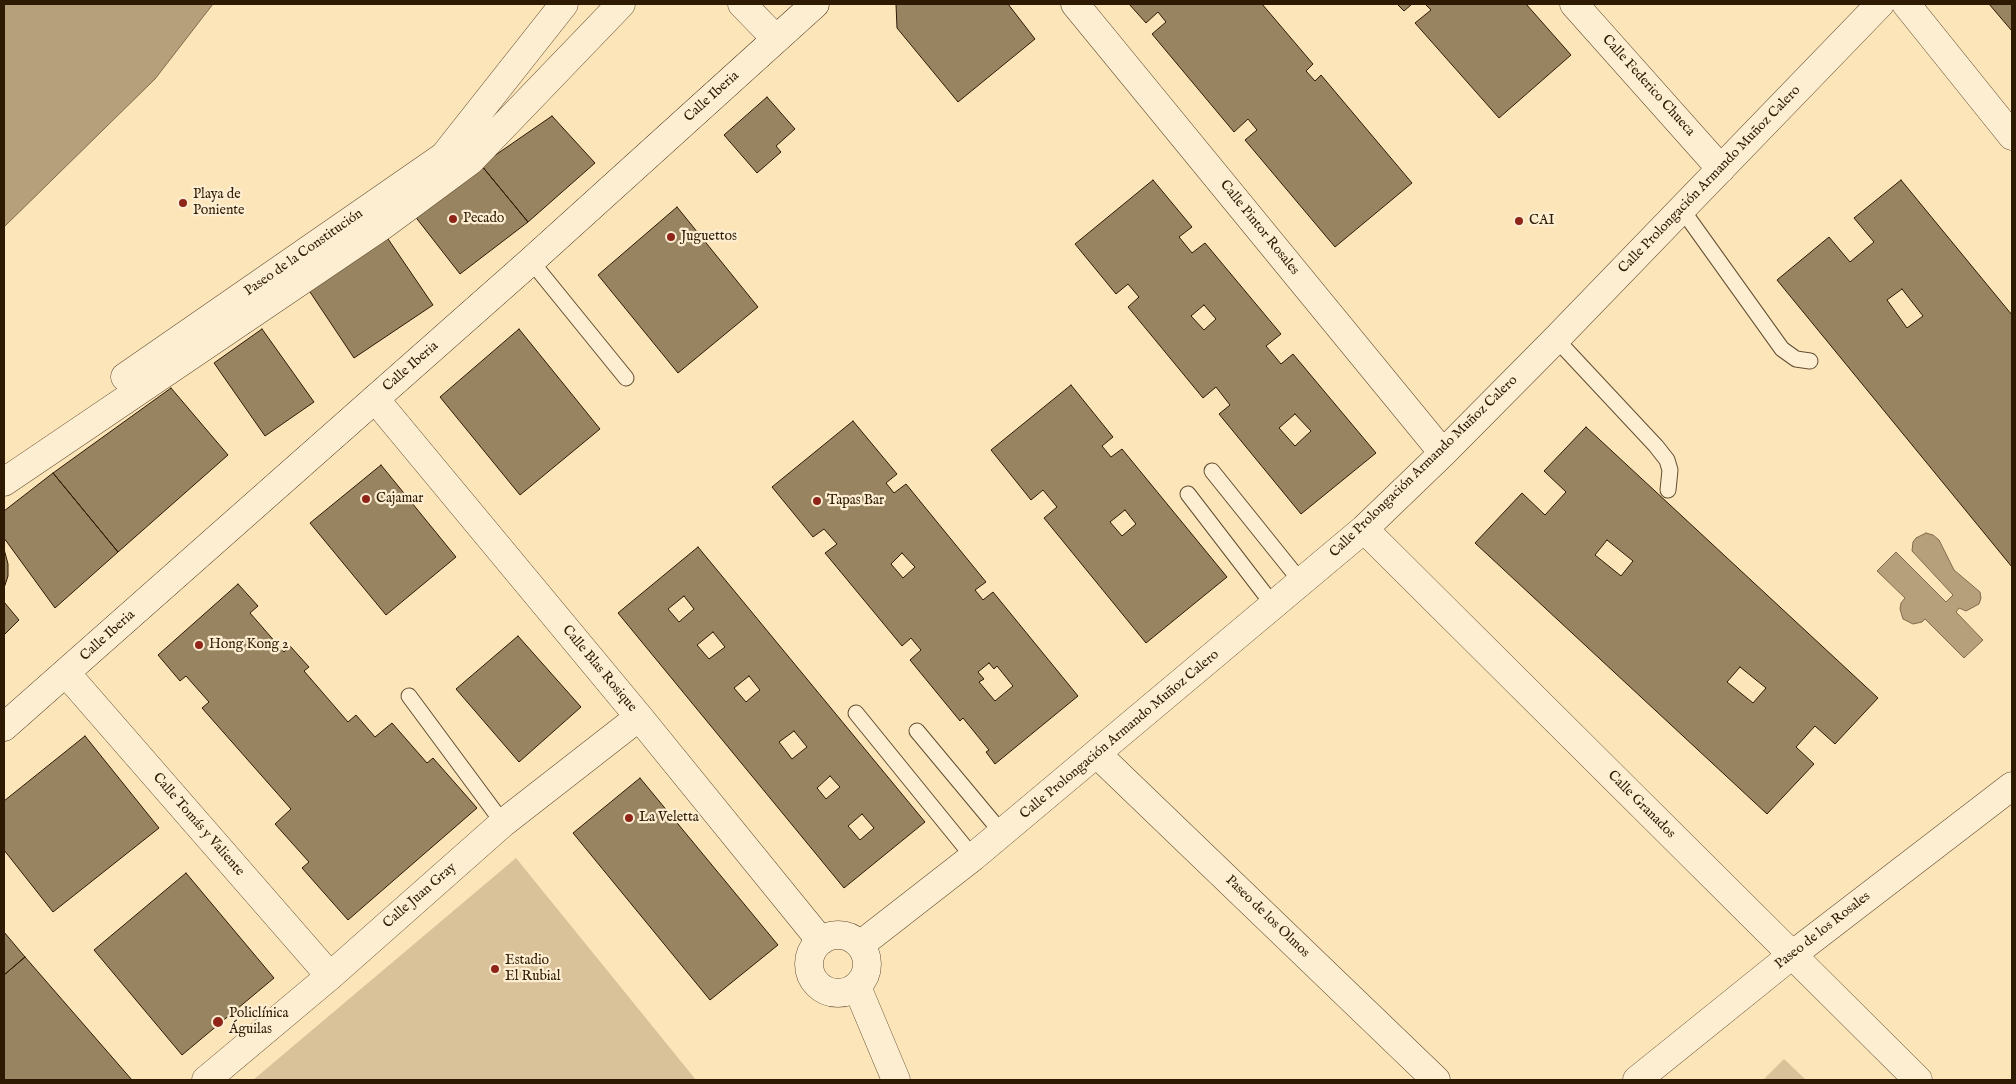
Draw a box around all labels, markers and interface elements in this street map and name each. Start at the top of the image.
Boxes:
street label: Calle Federico Chueca [1598,32,1698,140]
street label: Calle Iberia [681,68,743,126]
street label: Calle Prolongación Armando Muñoz Calero [1616,83,1804,277]
street label: Calle Pintor Rosales [1216,177,1302,279]
place label: Playa de Poniente [193,187,245,220]
marker: Playa de Poniente [177,197,189,209]
street label: Paseo de la Constitución [241,206,367,300]
place label: Pecado [463,211,504,227]
marker: Pecado [447,213,459,225]
place label: CAI [1529,213,1554,229]
marker: CAI [1513,215,1525,227]
place label: Juguettos [681,229,737,245]
marker: Juguettos [665,231,677,243]
street label: Calle Iberia [380,338,442,396]
street label: Calle Prolongación Armando Muñoz Calero [1327,373,1521,561]
place label: Cajamar [376,491,423,507]
marker: Cajamar [360,493,372,505]
place label: Tapas Bar [827,493,884,509]
marker: Tapas Bar [811,495,823,507]
street label: Calle Iberia [77,607,139,665]
street label: Calle Blas Rosique [558,622,640,716]
place label: Hong Kong 2 [209,637,289,653]
marker: Hong Kong 2 [193,639,205,651]
street label: Calle Prolongación Armando Muñoz Calero [1017,647,1223,823]
street label: Calle Granados [1604,768,1678,842]
street label: Calle Tomás y Valiente [149,770,247,880]
place label: La Veletta [639,810,699,826]
marker: La Veletta [623,812,635,824]
street label: Calle Juan Gray [380,860,460,932]
street label: Paseo de los Olmos [1221,872,1313,962]
street label: Paseo de los Rosales [1772,889,1874,973]
place label: Estadio El Rubial [505,953,560,986]
marker: Estadio El Rubial [489,963,501,975]
place label: Policlínica Águilas [229,1006,289,1038]
marker: Policlínica Águilas [211,1015,225,1029]

